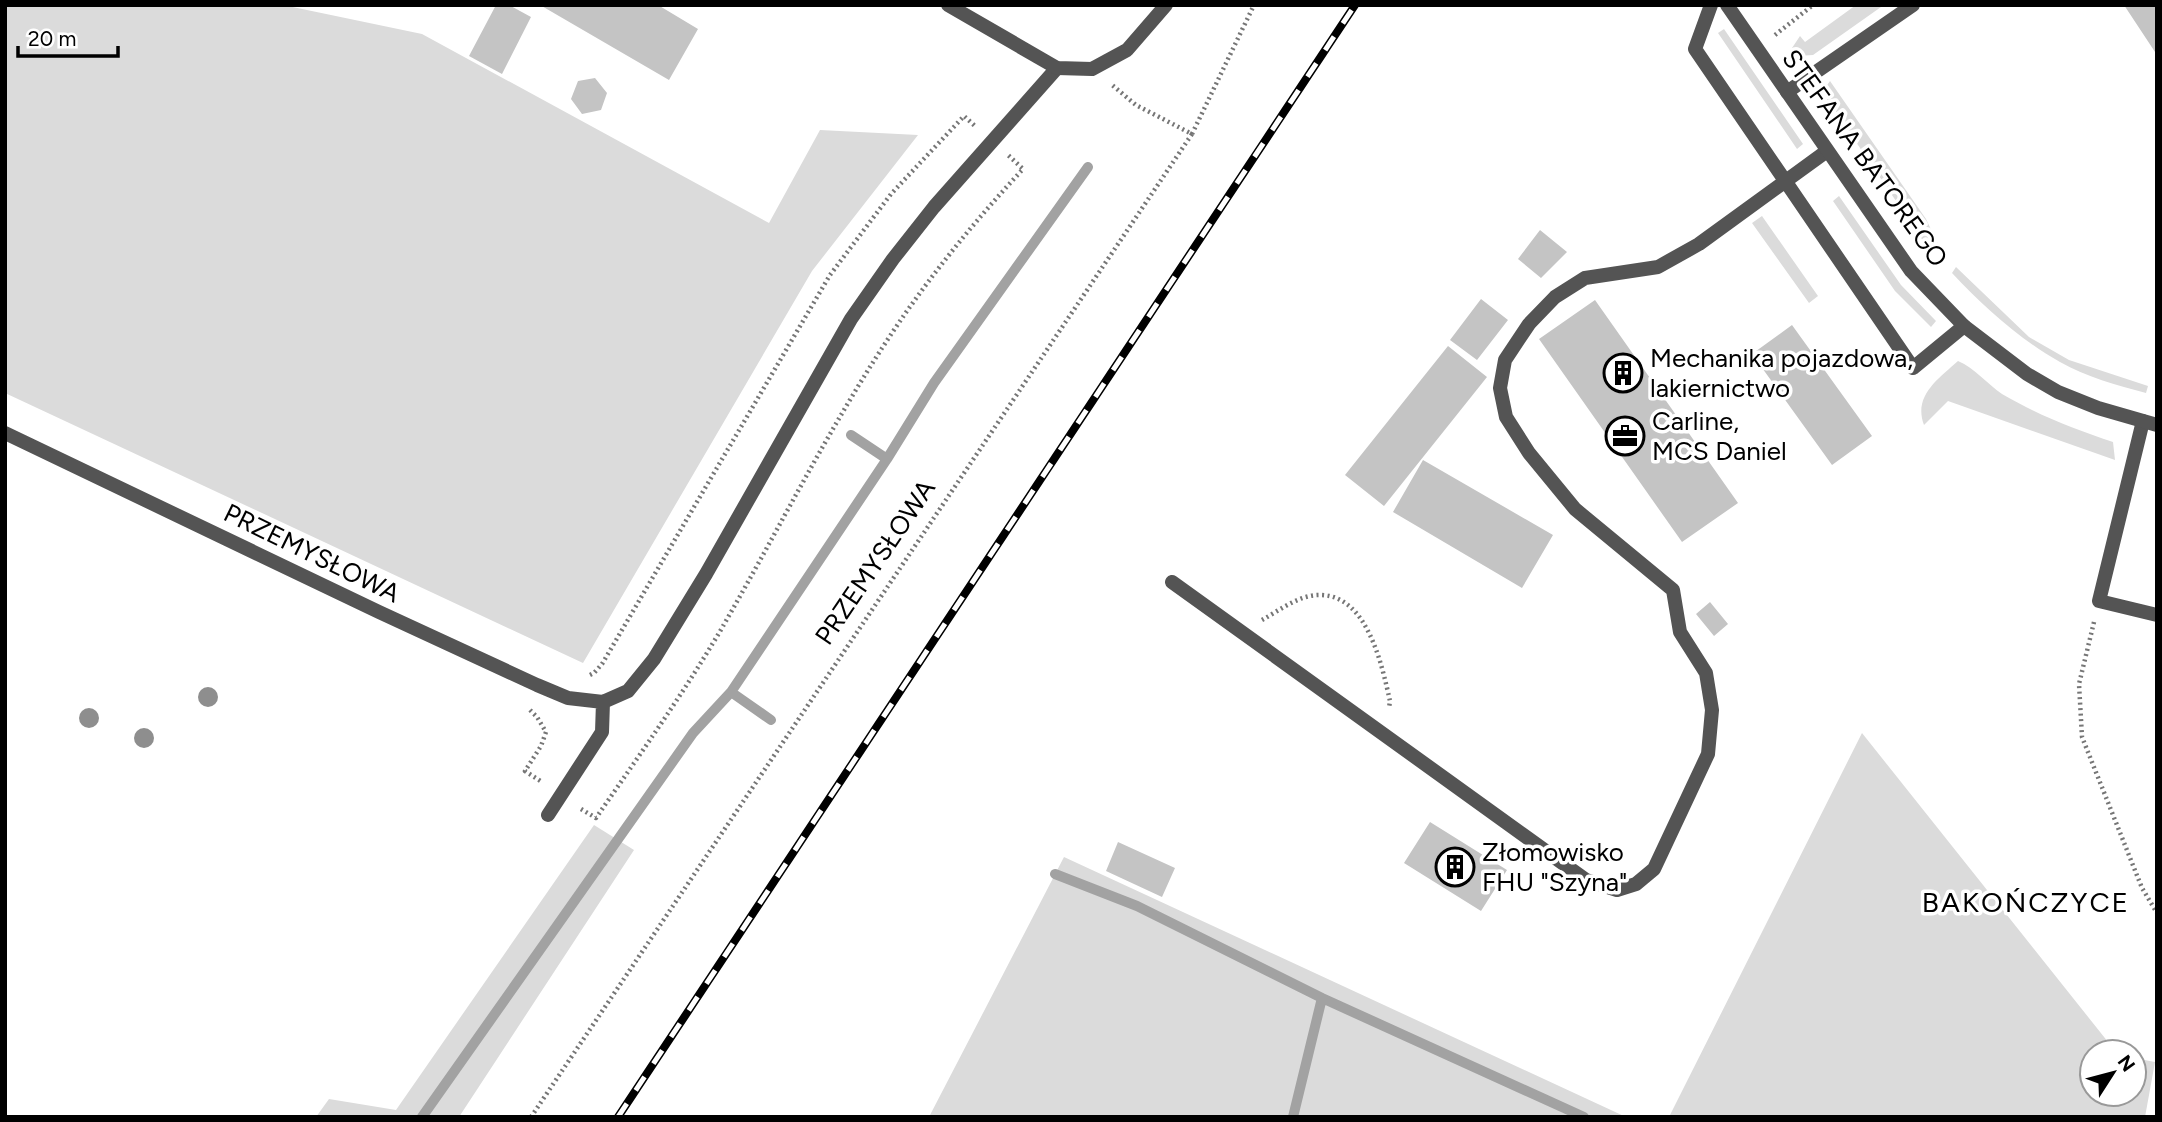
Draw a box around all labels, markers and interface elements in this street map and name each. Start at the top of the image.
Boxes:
scale bar [18,14,117,58]
text: 20 m [28,26,76,51]
street label: STEFANA BATOREGO [1775,43,1955,273]
place label: Mechanika pojazdowa, lakiernictwo [1650,342,1913,404]
building icon: Mechanika pojazdowa, lakiernictwo [1602,352,1644,394]
place label: Carline, MCS Daniel [1652,405,1787,467]
office icon: Carline, MCS Daniel [1604,415,1646,457]
street label: PRZEMYSŁOWA [808,473,942,651]
street label: PRZEMYSŁOWA [219,496,406,610]
place label: Złomowisko FHU "Szyna" [1482,836,1627,898]
building icon: Złomowisko FHU "Szyna" [1434,846,1476,888]
district label: BAKOŃCZYCE [1922,885,2130,919]
north arrow [2078,1038,2148,1108]
text: N [2113,1051,2140,1076]

